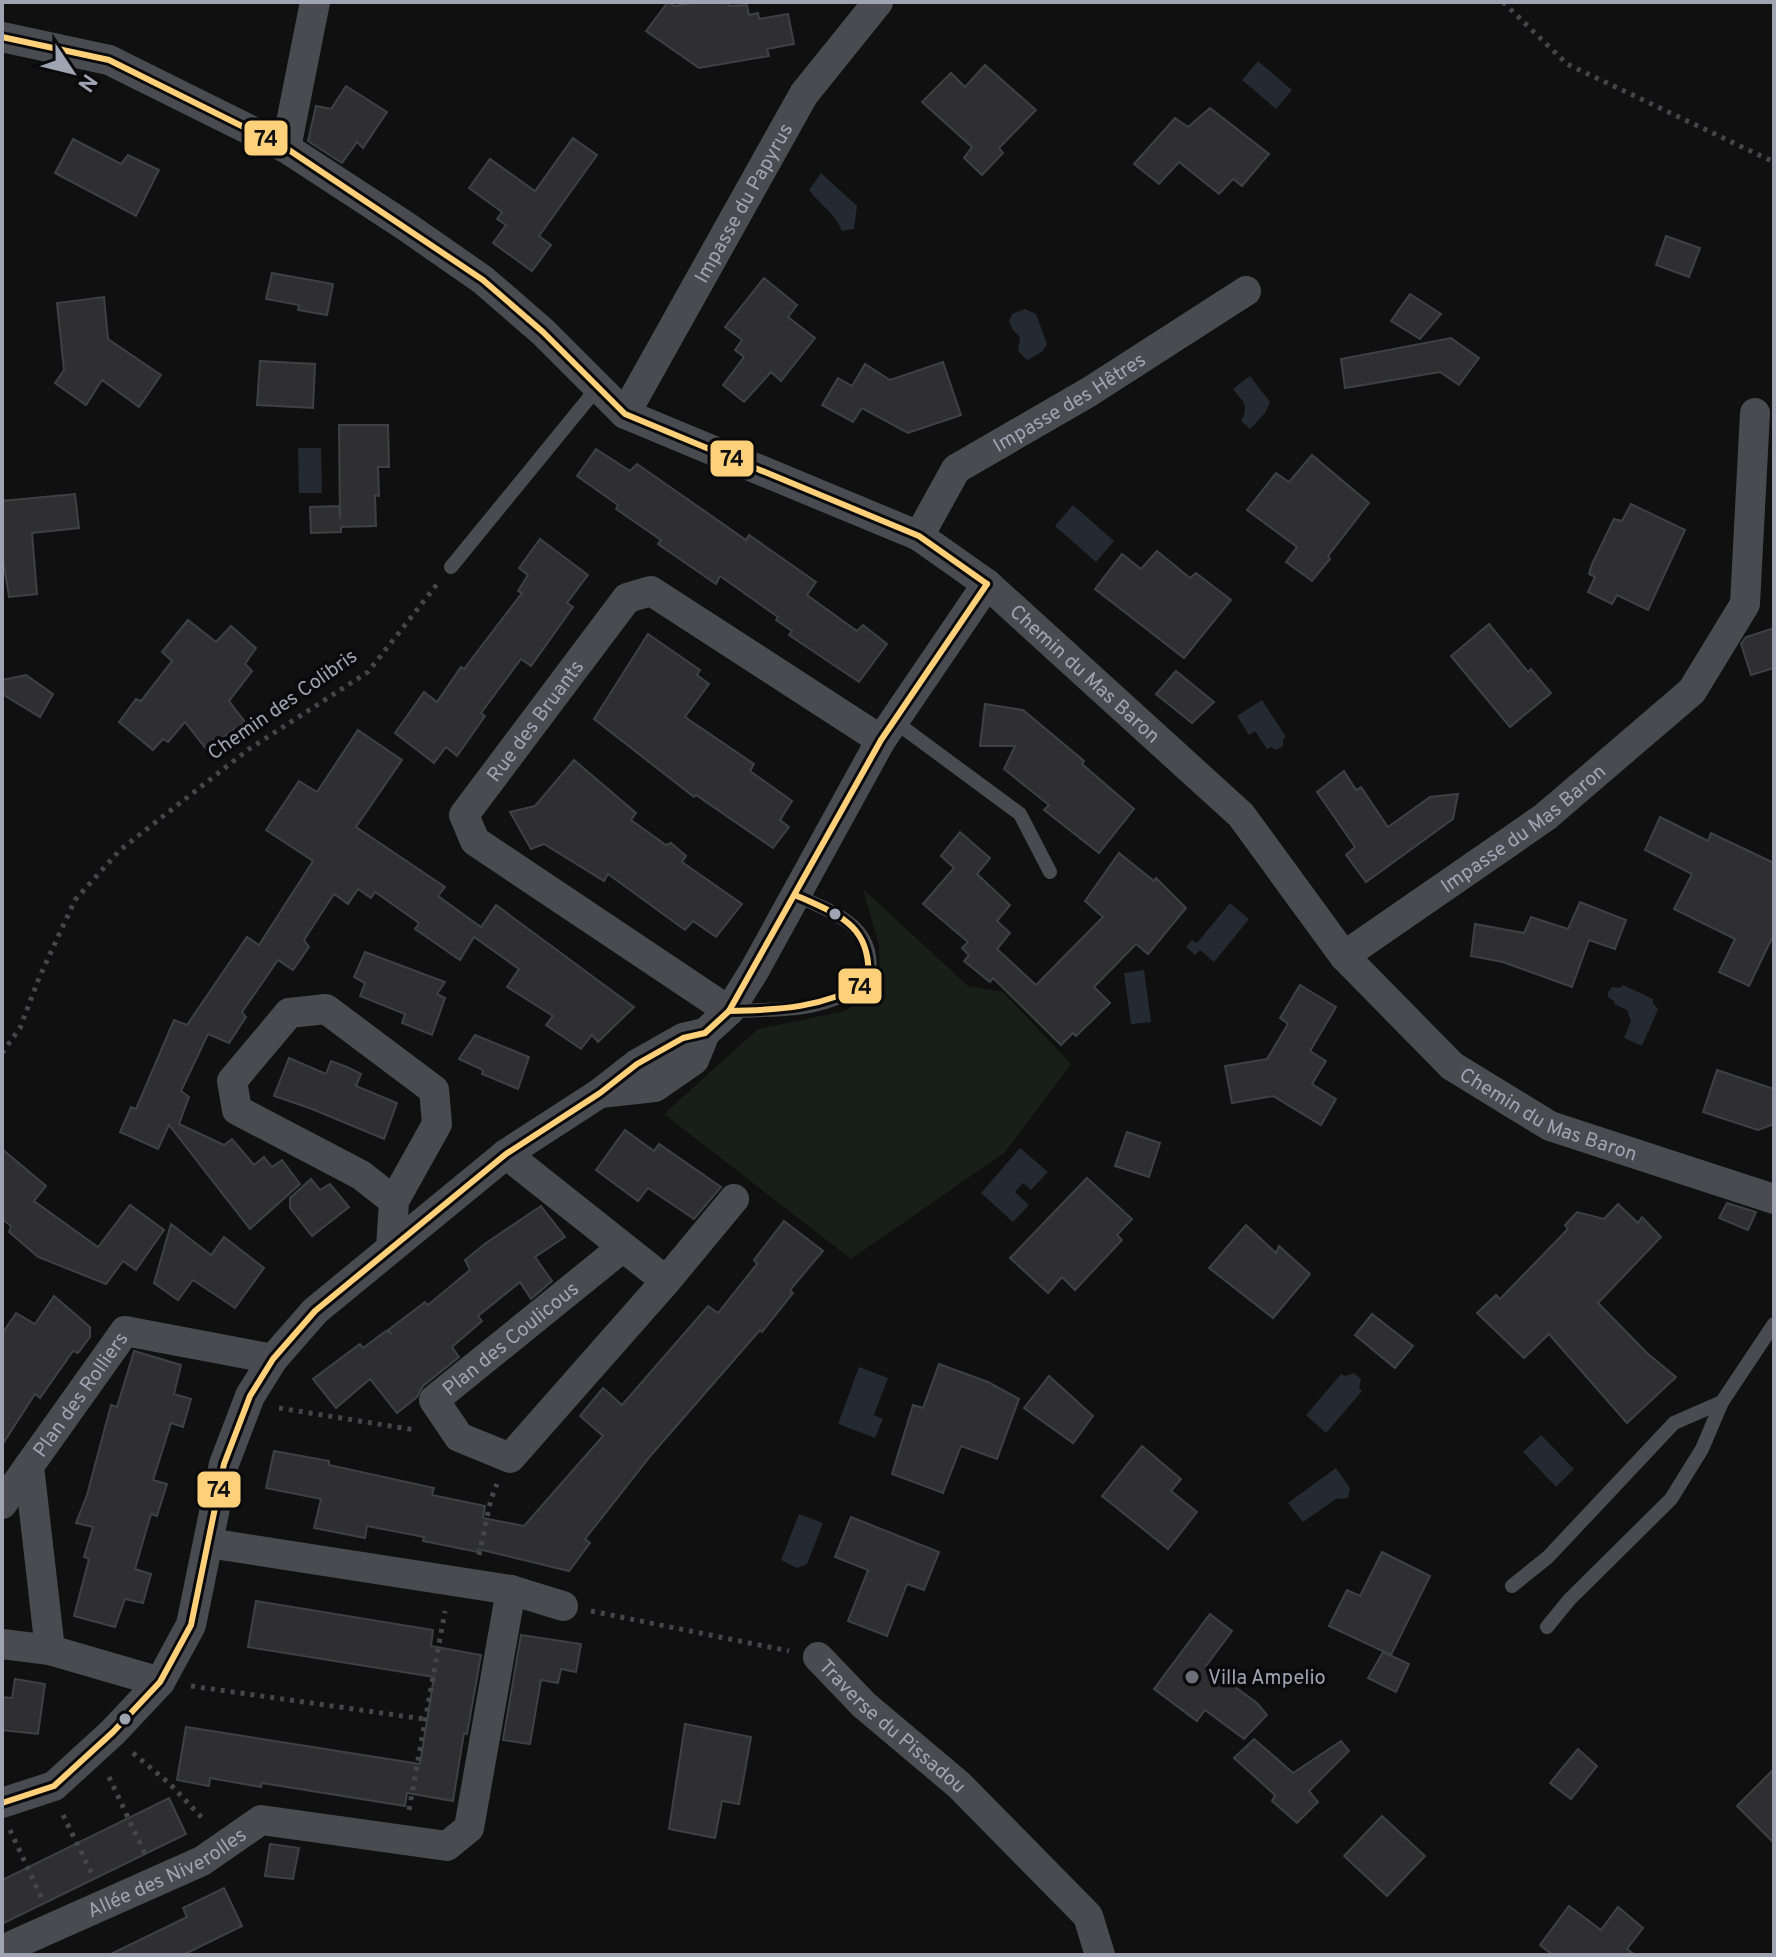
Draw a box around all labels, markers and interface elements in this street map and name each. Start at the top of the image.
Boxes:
north arrow [32,32,112,112]
text: N [71,68,102,96]
line badge: 74 [243,119,289,157]
street label: Impasse du Papyrus [690,119,800,288]
text: 74 [254,127,278,154]
street label: Impasse des Hêtres [989,348,1151,460]
line badge: 74 [709,439,755,478]
text: 74 [720,447,744,474]
street label: Chemin du Mas Baron [1003,600,1165,750]
street label: Chemin des Colibris [203,644,363,767]
street label: Rue des Bruants [482,655,591,788]
street label: Impasse du Mas Baron [1436,759,1612,900]
unlabelled marker [827,906,843,922]
line badge: 74 [837,967,883,1005]
text: 74 [848,975,872,1002]
street label: Chemin du Mas Baron [1454,1063,1640,1168]
street label: Plan des Coulicous [438,1277,585,1403]
street label: Plan des Rolliers [28,1327,135,1463]
line badge: 74 [196,1470,242,1509]
text: 74 [207,1478,231,1505]
street label: Traverse du Pissadou [812,1655,971,1800]
place label: Villa Ampelio [1208,1666,1326,1692]
marker: Villa Ampelio [1183,1668,1201,1686]
unlabelled marker [117,1711,133,1727]
street label: Allée des Niverolles [84,1823,252,1925]

